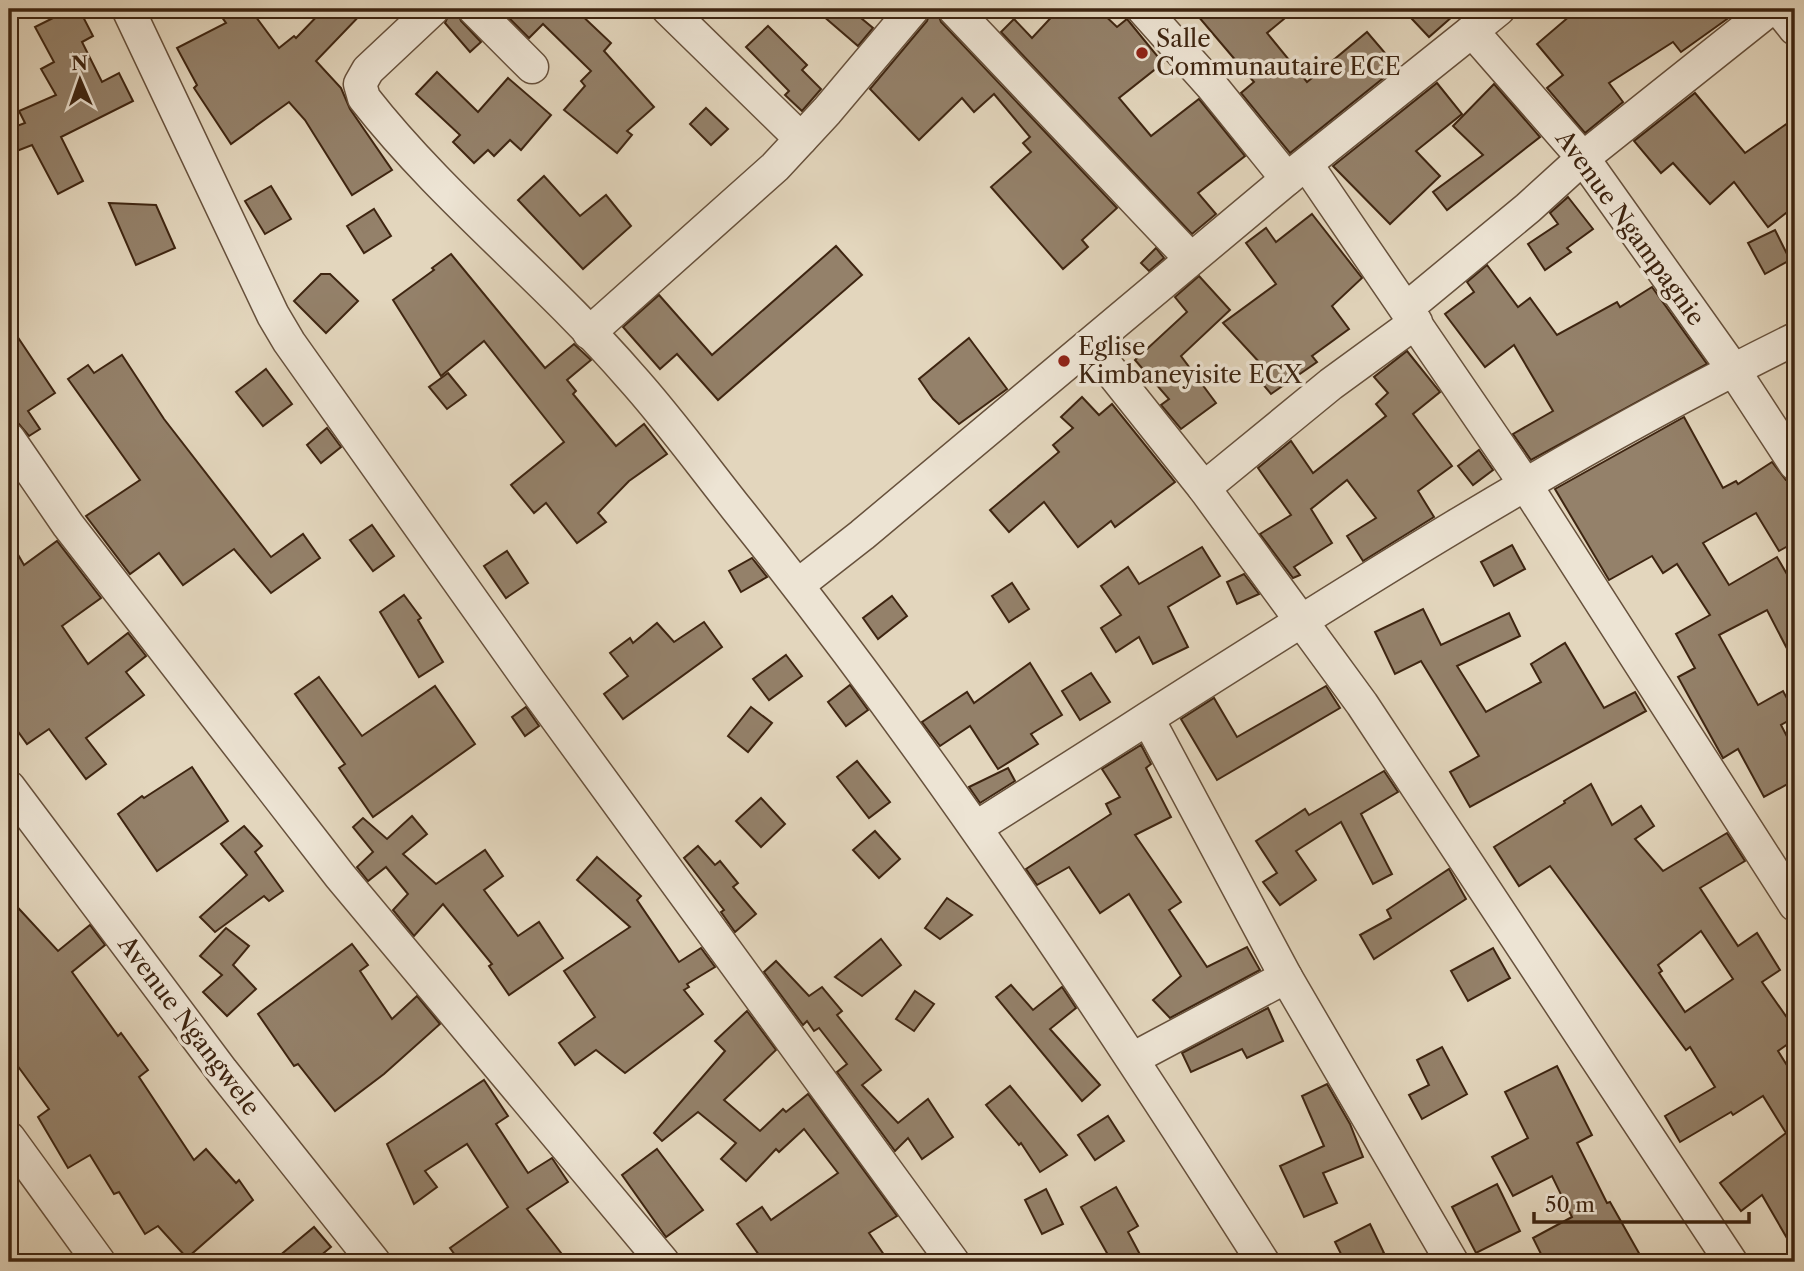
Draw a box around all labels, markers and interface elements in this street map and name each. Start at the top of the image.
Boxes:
place label: Salle Communautaire ECE [1156,24,1401,81]
marker: Salle Communautaire ECE [1134,45,1150,61]
north arrow [46,46,116,116]
text: N [71,52,88,75]
street label: Avenue Ngampagnie [1549,124,1711,331]
place label: Eglise Kimbaneyisite ECX [1078,332,1302,389]
marker: Eglise Kimbaneyisite ECX [1056,353,1072,369]
street label: Avenue Ngangwele [112,929,266,1121]
scale bar [1534,1180,1750,1224]
text: 50 m [1545,1192,1595,1217]

